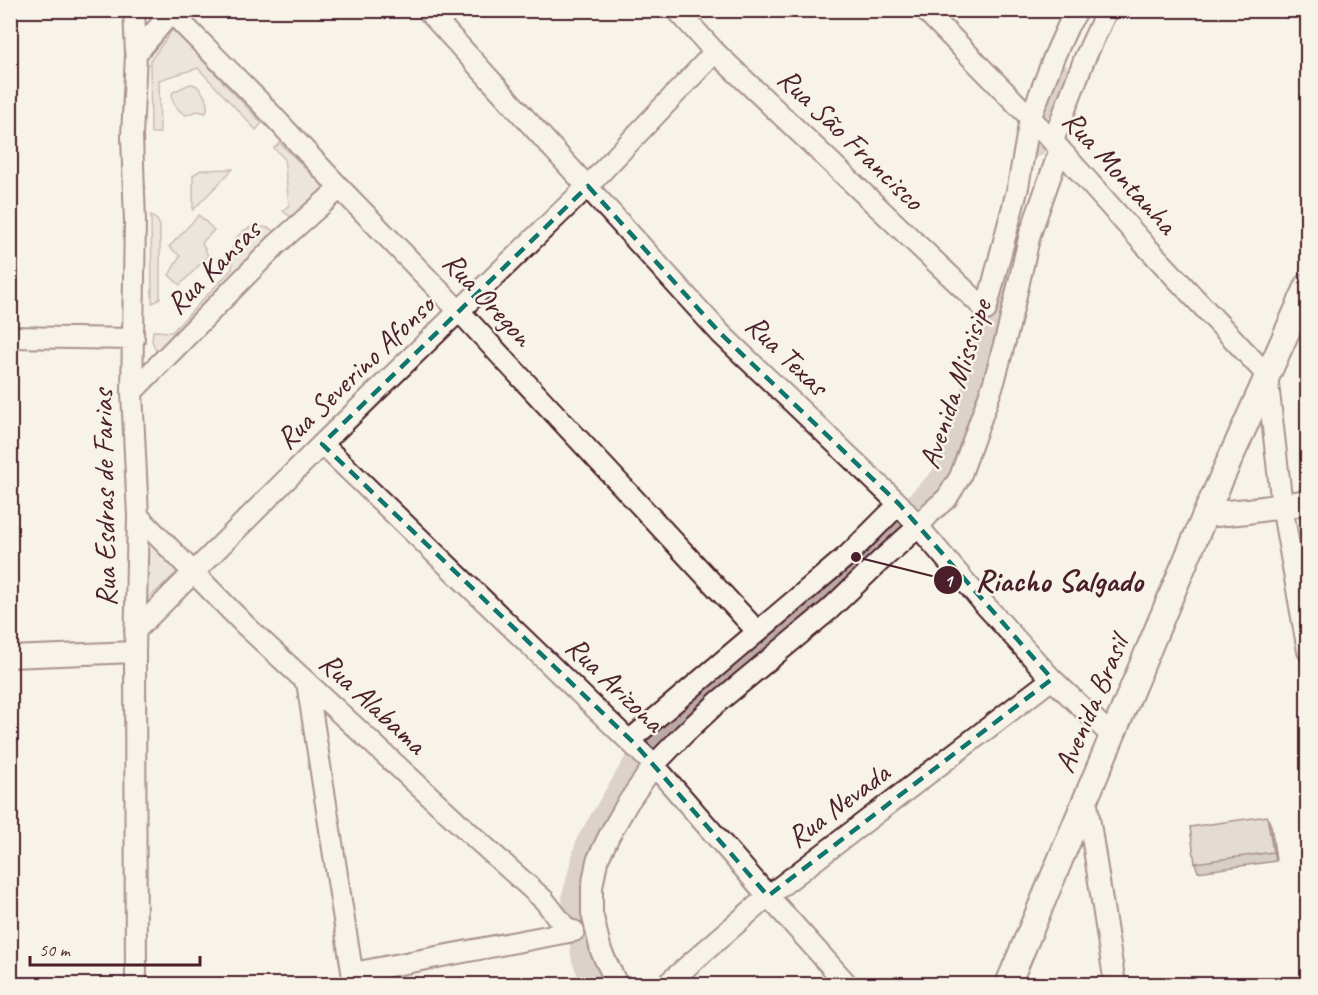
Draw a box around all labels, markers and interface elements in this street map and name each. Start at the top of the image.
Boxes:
street label: Rua São Francisco [770,60,933,219]
street label: Rua Montanha [1054,102,1187,243]
street label: Rua Kansas [158,210,270,322]
street label: Rua Oregon [435,244,542,355]
street label: Rua Severino Afonso [268,284,445,457]
street label: Avenida Missisipe [910,293,1001,473]
street label: Rua Texas [737,306,839,406]
street label: Rua Esdras de Farias [83,386,125,607]
callout: Riacho Salgado [933,555,1154,605]
text: Riacho Salgado [975,560,1145,601]
text: 1 [944,570,954,592]
street label: Avenida Brasil [1045,625,1139,778]
street label: Rua Arizona [558,628,674,742]
street label: Rua Alabama [311,644,436,764]
street label: Rua Nevada [779,753,898,856]
scale bar [30,929,200,967]
text: 50 m [39,939,72,961]

